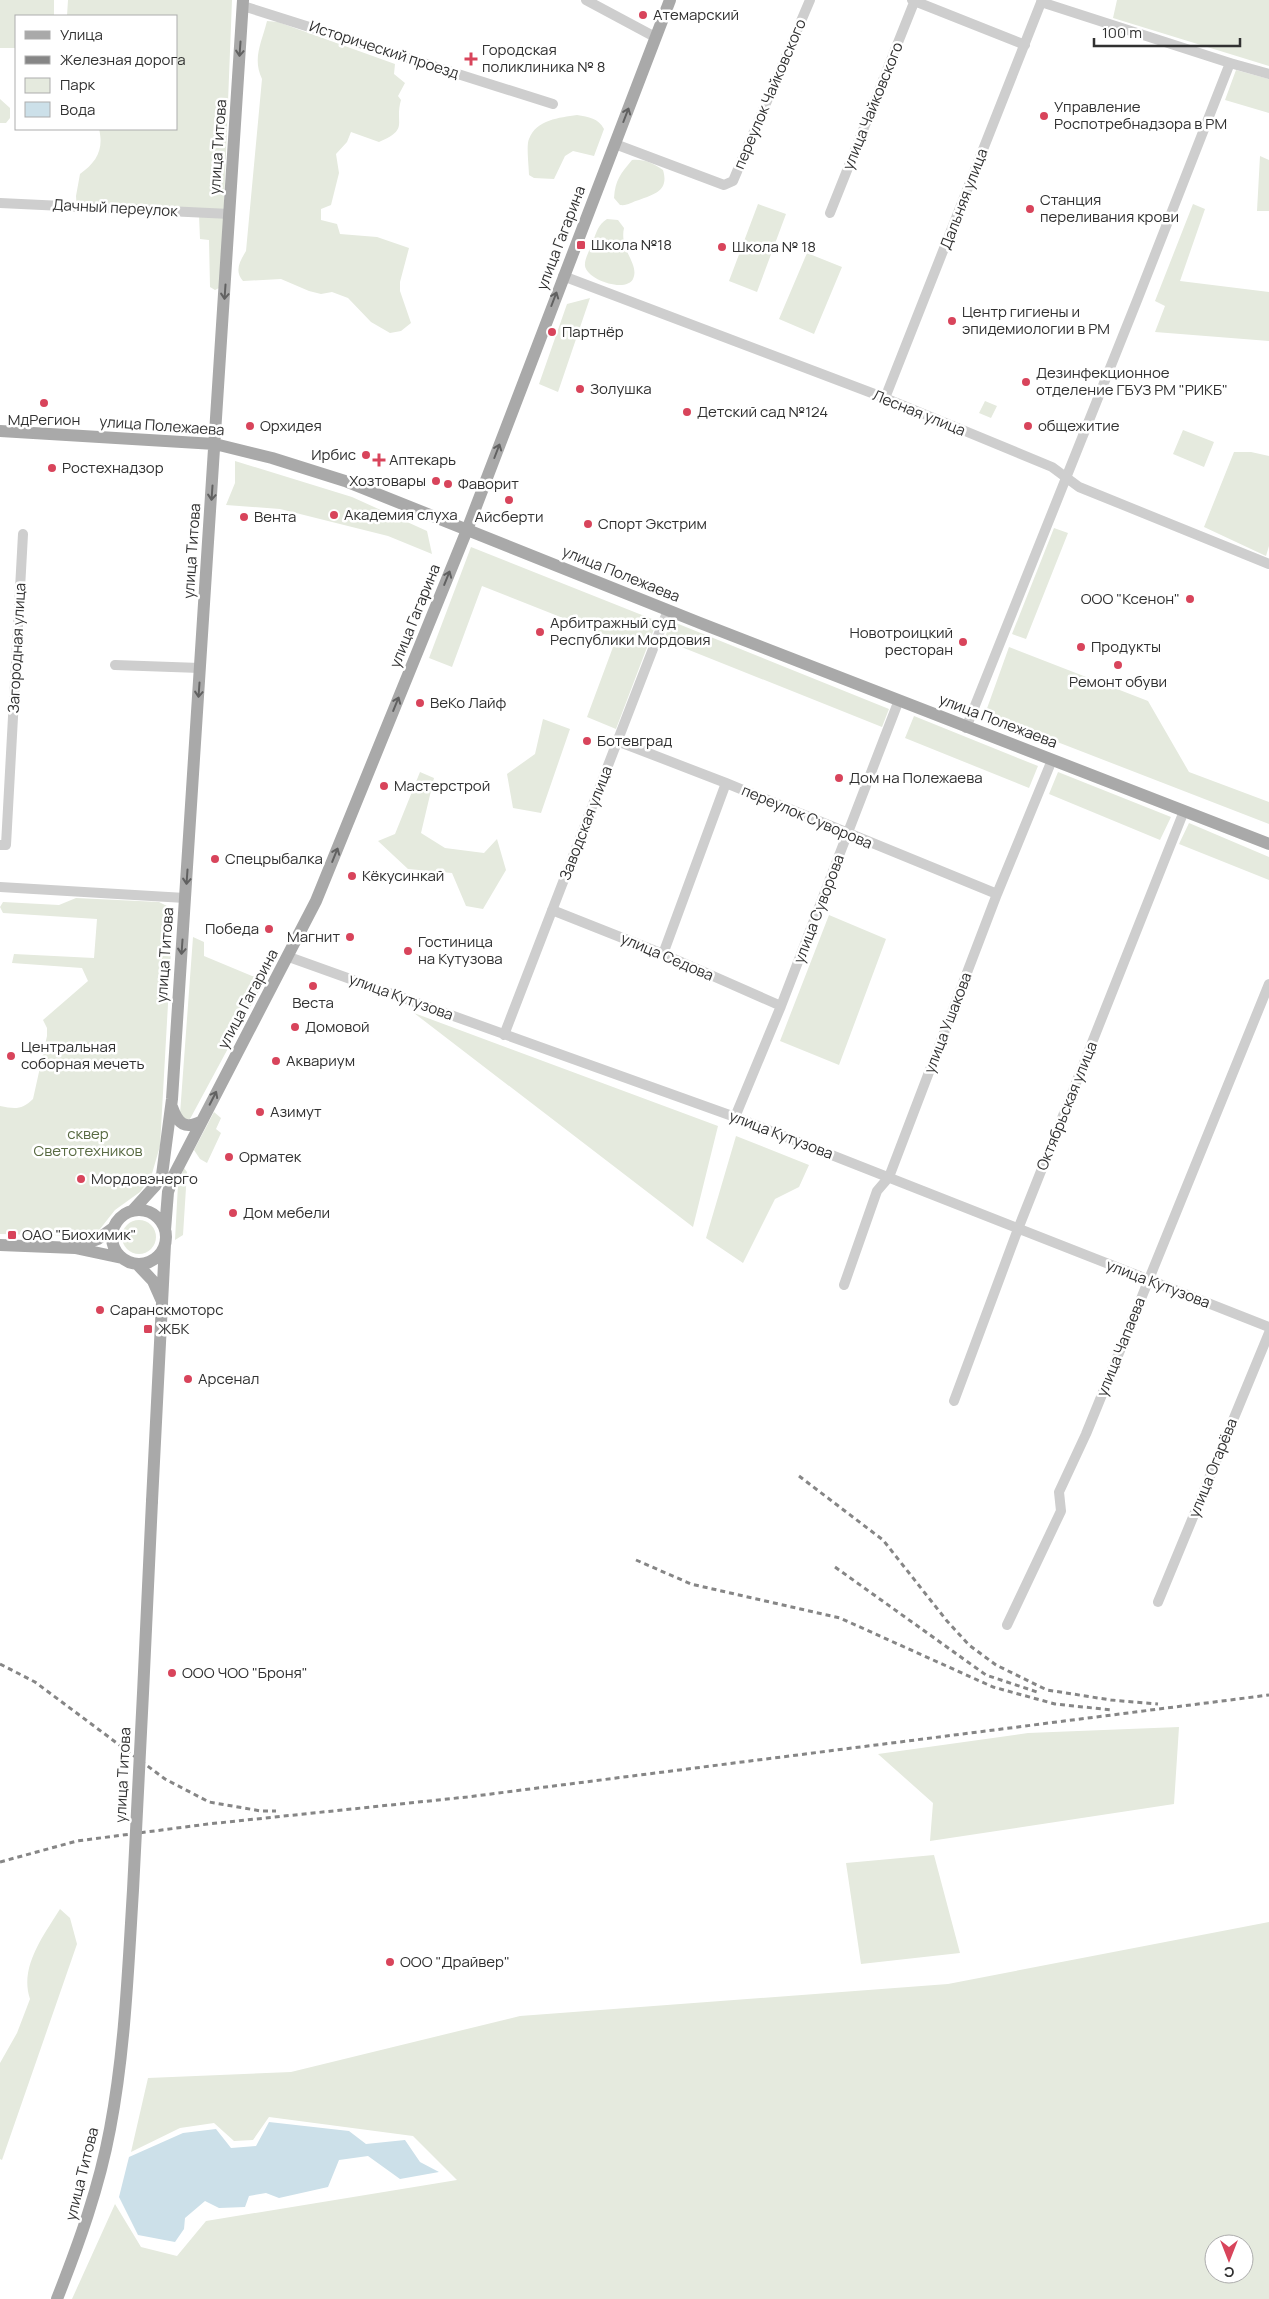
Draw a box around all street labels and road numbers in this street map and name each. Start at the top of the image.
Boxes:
street label: Исторический проезд [307,15,462,84]
street label: переулок Чайковского [728,15,811,172]
street label: улица Чайковского [837,39,908,173]
street label: улица Титова [204,99,231,195]
street label: Дальняя улица [935,145,992,252]
street label: улица Гагарина [531,183,590,293]
street label: Дачный переулок [52,194,179,221]
street label: Лесная улица [870,384,969,441]
street label: улица Полежаева [99,411,225,440]
street label: улица Титова [178,503,205,599]
street label: улица Полежаева [559,540,683,607]
street label: улица Гагарина [384,561,445,671]
street label: Загородная улица [3,582,30,714]
street label: улица Полежаева [936,688,1060,753]
street label: Заводская улица [554,763,617,883]
street label: переулок Суворова [739,780,876,854]
street label: улица Суворова [788,851,849,966]
street label: улица Титова [151,907,178,1003]
street label: улица Седова [617,928,717,986]
street label: улица Гагарина [212,945,283,1052]
street label: улица Кутузова [346,968,456,1025]
street label: улица Ушакова [919,969,976,1076]
street label: Октябрьская улица [1031,1038,1102,1173]
street label: улица Кутузова [726,1105,836,1164]
street label: улица Кутузова [1103,1254,1213,1313]
street label: улица Чапаева [1091,1294,1150,1400]
street label: улица Огарёва [1183,1415,1242,1521]
street label: улица Титова [110,1727,135,1823]
street label: улица Титова [60,2125,103,2223]

